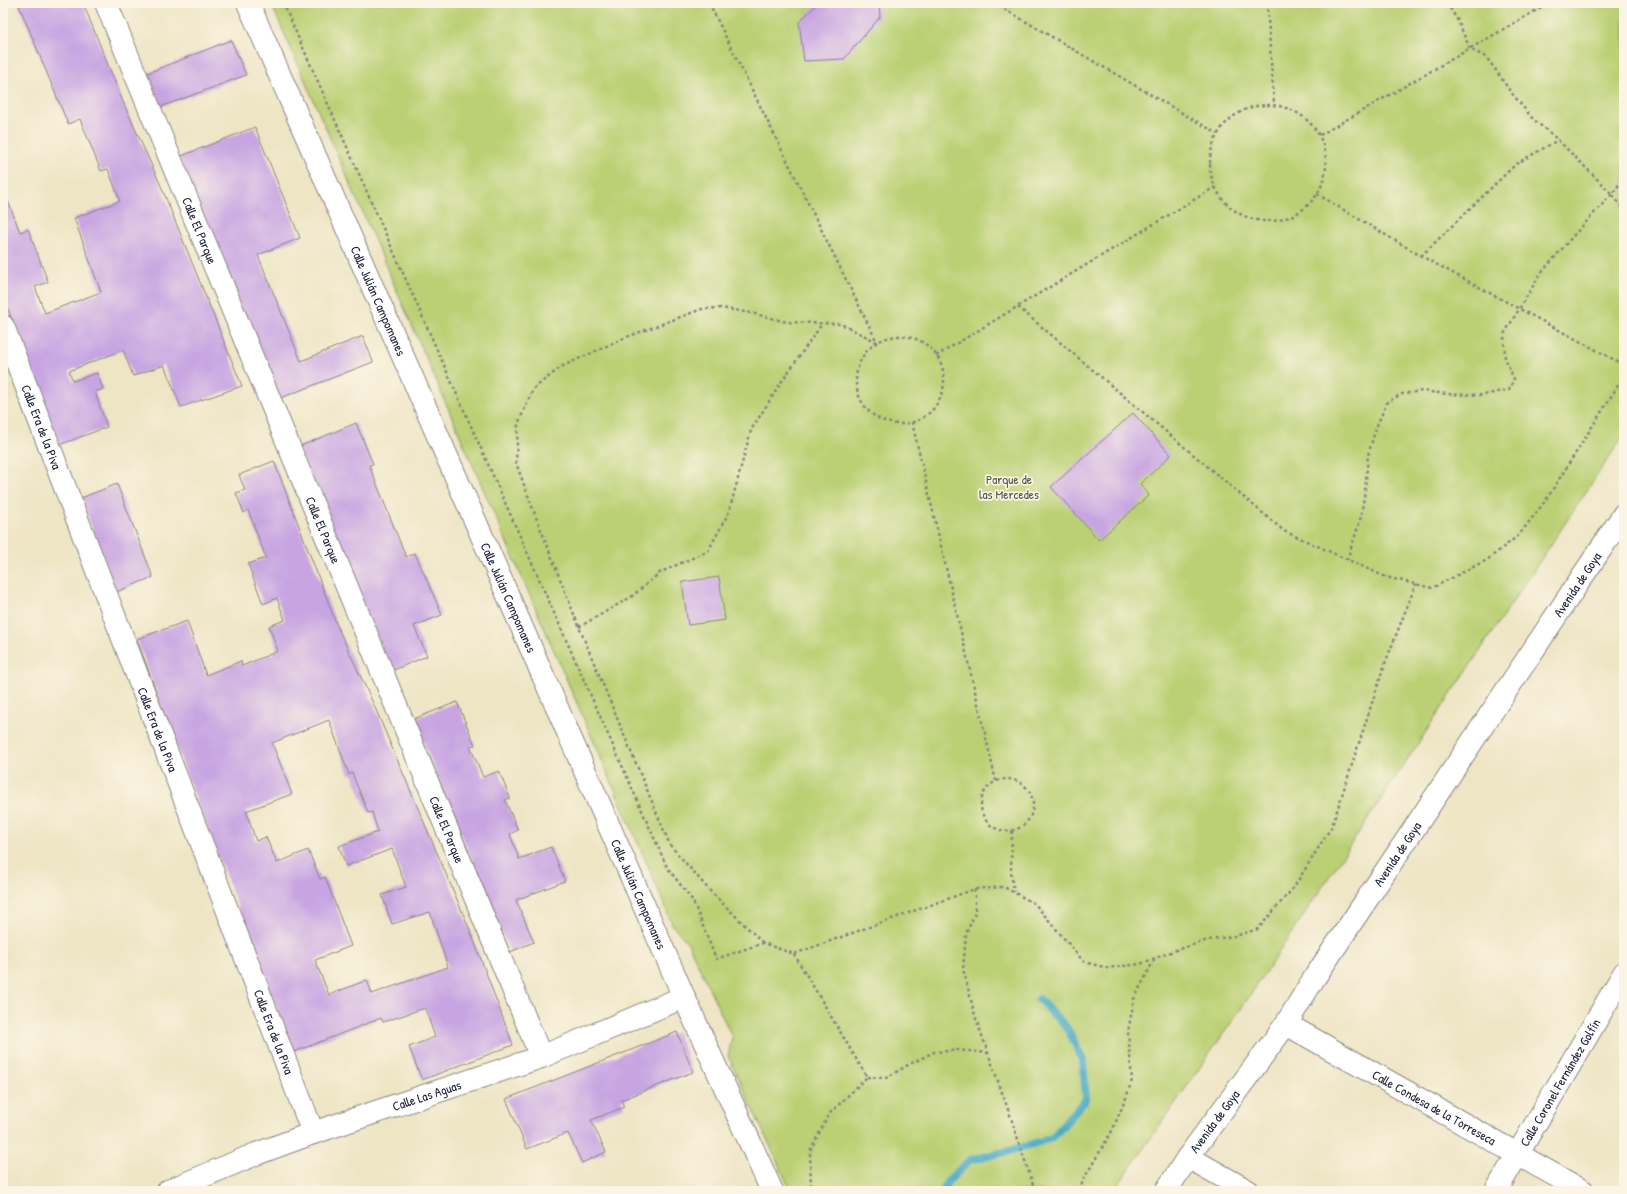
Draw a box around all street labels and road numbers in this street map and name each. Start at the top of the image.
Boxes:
street label: Calle El Parque [178,194,222,267]
street label: Calle Julián Campomanes [347,243,411,358]
street label: Calle Era de la Piva [17,382,66,472]
street label: Calle El Parque [302,494,345,566]
street label: Calle Julián Campomanes [477,540,541,655]
street label: Avenida de Goya [1549,549,1605,620]
street label: Calle Era de la Piva [134,684,182,774]
street label: Calle El Parque [425,793,469,866]
street label: Avenida de Goya [1369,818,1425,890]
street label: Calle Julián Campomanes [607,836,671,952]
street label: Calle Era de la Piva [250,987,298,1077]
street label: Calle Coronel Fernández Golfín [1515,1015,1604,1150]
street label: Calle Condesa de la Torreseca [1369,1065,1499,1149]
street label: Calle Las Aguas [390,1075,463,1115]
street label: Avenida de Goya [1185,1086,1244,1156]

